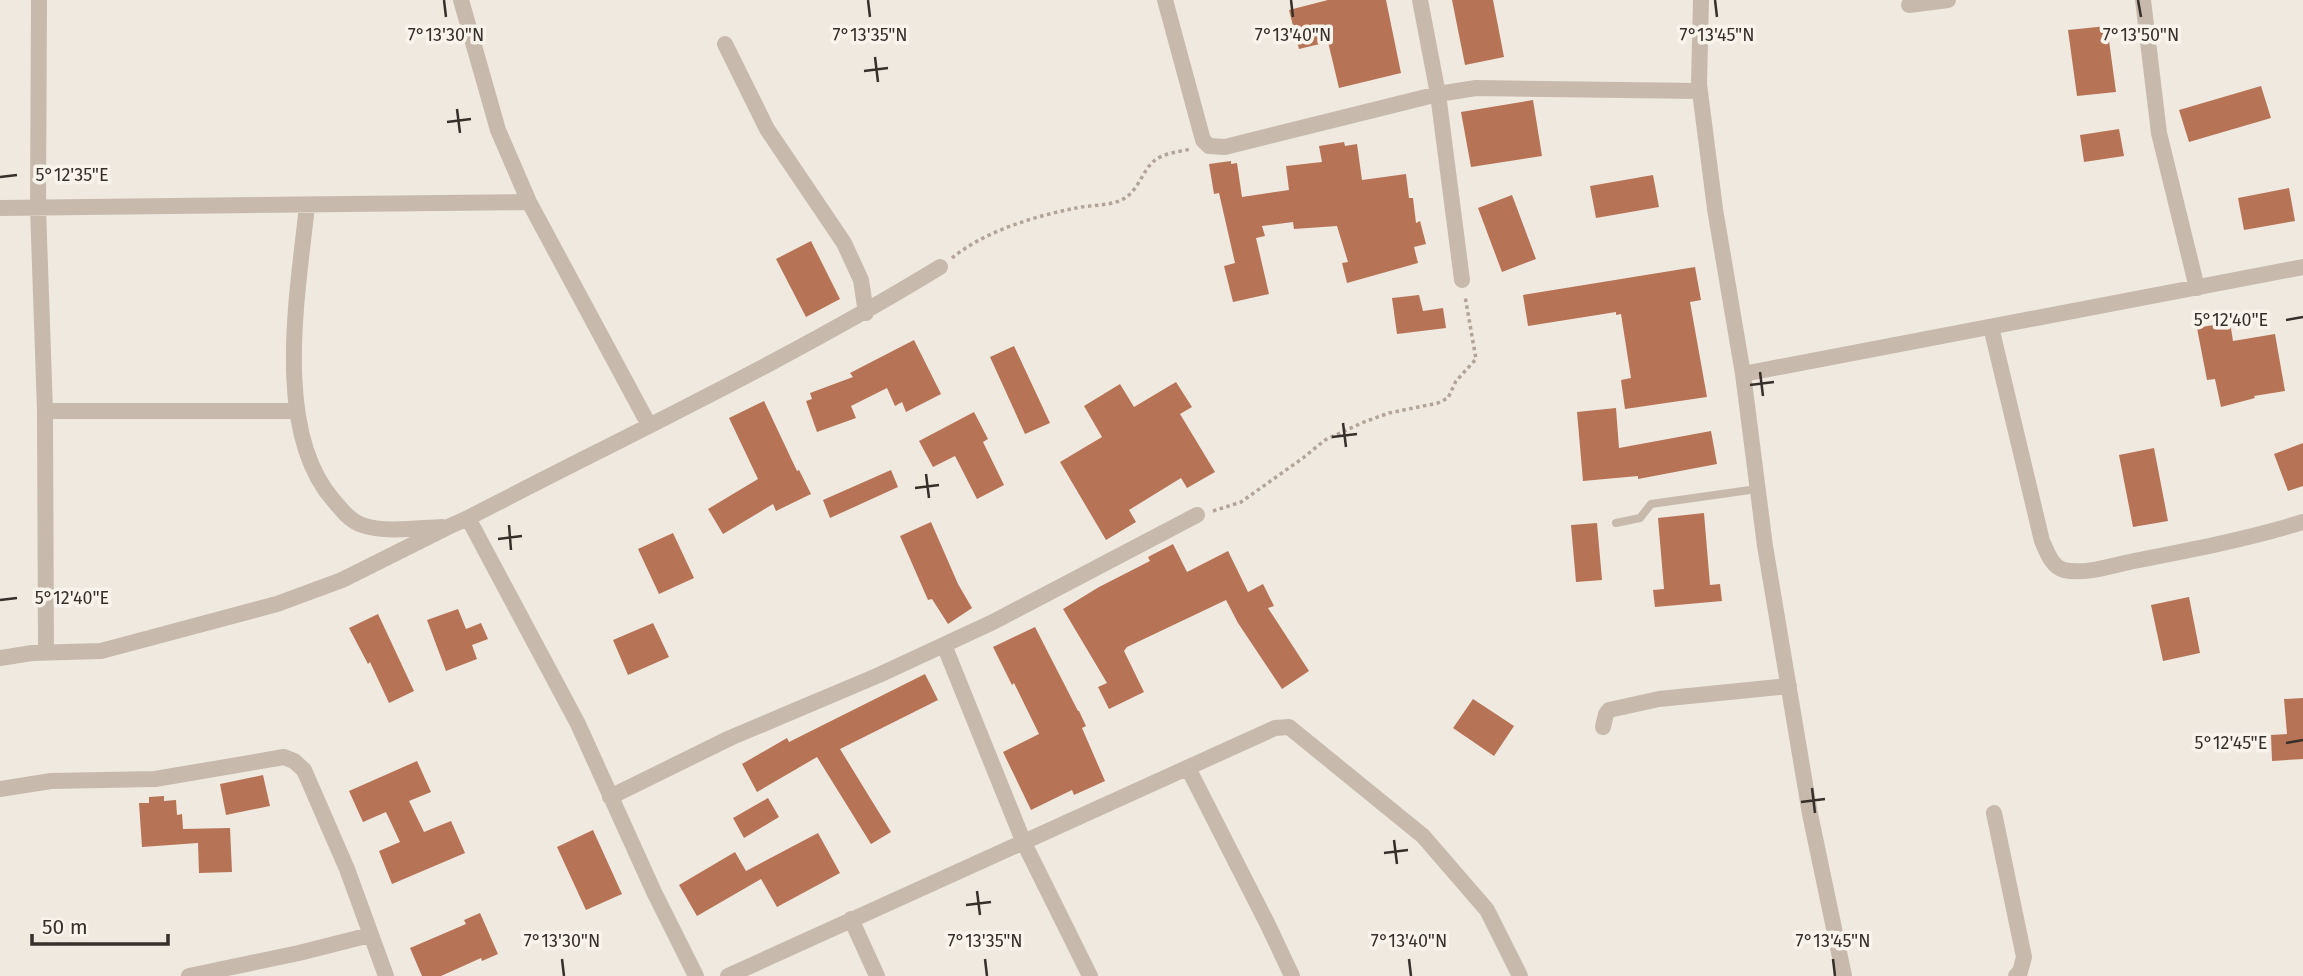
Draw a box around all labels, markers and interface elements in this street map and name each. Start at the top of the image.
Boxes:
text: 7°13'30"N [408,24,484,46]
text: 7°13'35"N [832,24,908,46]
text: 7°13'40"N [1255,24,1331,46]
text: 7°13'45"N [1680,24,1754,46]
text: 7°13'50"N [2103,24,2179,46]
text: 5°12'35"E [35,164,109,186]
text: 5°12'40"E [2194,309,2268,331]
text: 5°12'40"E [35,587,109,609]
text: 5°12'45"E [2195,732,2267,754]
scale bar [32,902,168,946]
text: 50 m [42,914,88,940]
text: 7°13'30"N [524,930,600,952]
text: 7°13'35"N [947,930,1023,952]
text: 7°13'40"N [1371,930,1447,952]
text: 7°13'45"N [1796,930,1870,952]

